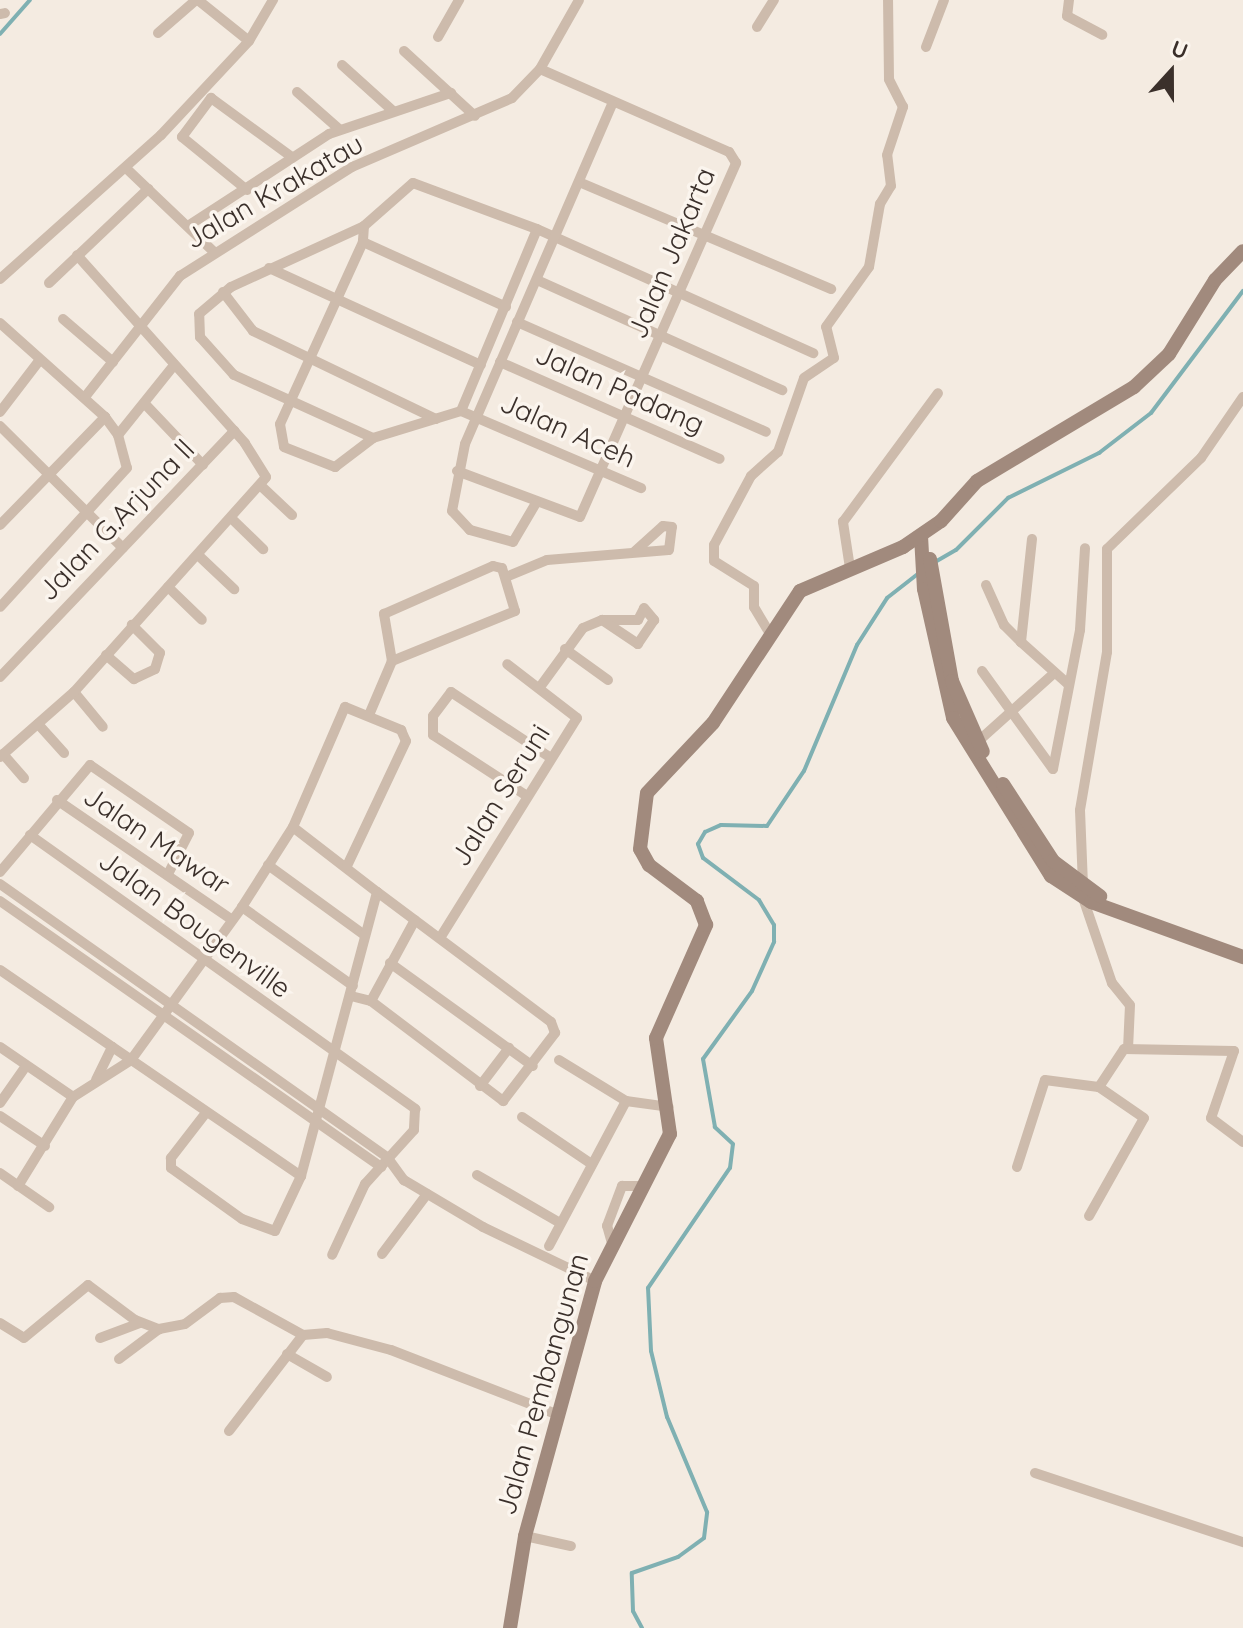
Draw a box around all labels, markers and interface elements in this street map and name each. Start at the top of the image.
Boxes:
north arrow [1131,32,1211,112]
text: U [1167,34,1192,65]
street label: Jalan Krakatau [179,126,369,256]
street label: Jalan Jakarta [620,163,722,343]
street label: Jalan Padang [530,337,710,441]
street label: Jalan Aceh [495,385,641,475]
street label: Jalan G.Arjuna ll [31,433,201,607]
street label: Jalan Seruni [443,718,557,872]
street label: Jalan Mawar [78,779,236,901]
street label: Jalan Bougenville [92,843,298,1005]
street label: Jalan Pembangunan [489,1249,595,1519]

